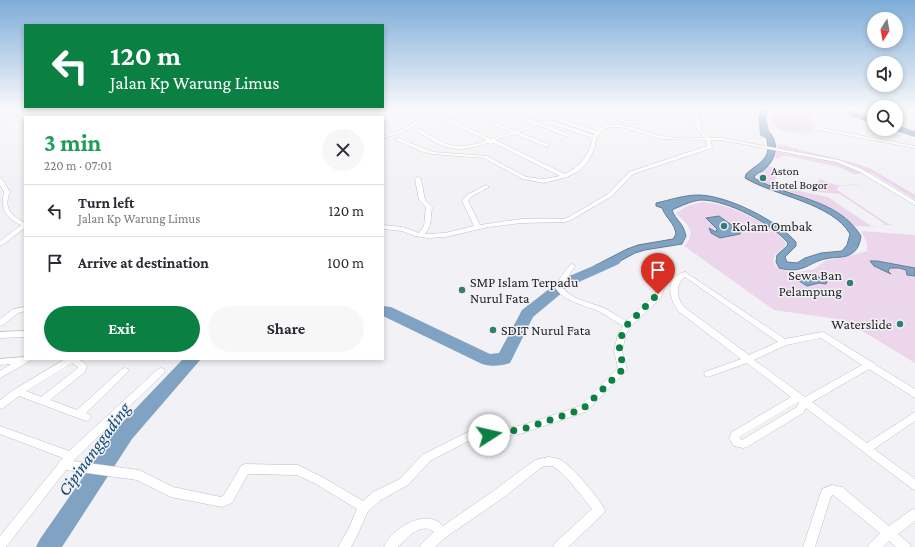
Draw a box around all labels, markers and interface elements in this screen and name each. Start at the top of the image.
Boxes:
north arrow [867,12,903,48]
map controls [867,12,903,136]
icon: left [44,40,96,92]
text: 120 m [110,40,181,71]
button: sound [867,56,903,92]
text: Jalan Kp Warung Limus [110,73,279,93]
button: search [867,100,903,136]
text: 3 min [44,129,101,156]
button: close [322,129,364,171]
text: 220 m · 07:01 [44,158,112,173]
place label: Aston Hotel Bogor [771,164,829,192]
marker: Aston Hotel Bogor [758,173,768,183]
text: Turn left [78,195,134,211]
icon: left [44,200,66,222]
text: 120 m [329,203,364,219]
text: Jalan Kp Warung Limus [78,211,200,226]
place label: Kolam Ombak [732,218,812,234]
marker: Kolam Ombak [719,221,729,231]
icon: arrive [44,252,66,274]
pin [641,253,675,294]
text: Arrive at destination [78,255,209,271]
text: 100 m [327,255,364,271]
icon: arrive [647,259,669,281]
place label: Sewa Ban Pelampung [779,267,842,299]
place label: SMP Islam Terpadu Nurul Fata [470,274,579,306]
marker: Sewa Ban Pelampung [845,278,855,288]
marker: SMP Islam Terpadu Nurul Fata [457,285,467,295]
button: Exit [44,306,200,352]
button: Share [208,306,364,352]
place label: Waterslide [831,316,892,332]
marker: Waterslide [895,319,905,329]
place label: SDIT Nurul Fata [501,322,591,338]
marker: SDIT Nurul Fata [488,325,498,335]
water label: Cipinanggading [53,398,135,500]
position arrow [468,414,510,456]

